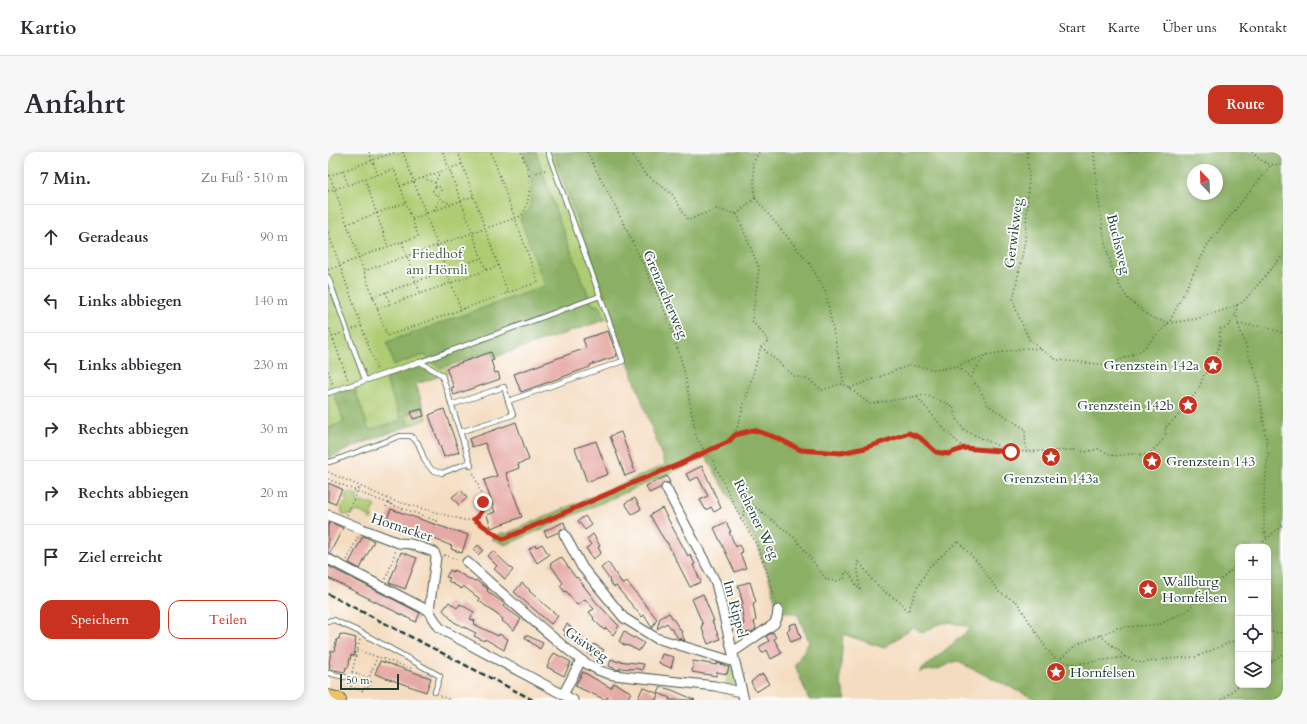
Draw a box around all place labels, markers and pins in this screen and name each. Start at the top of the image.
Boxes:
place icon: Grenzstein 142a [1202,354,1224,376]
place label: Grenzstein 142a [1104,356,1199,375]
place icon: Grenzstein 142b [1177,394,1199,416]
place label: Grenzstein 142b [1077,396,1174,415]
place icon: Grenzstein 143a [1040,446,1062,468]
place icon: Grenzstein 143 [1141,450,1163,472]
place label: Grenzstein 143 [1166,452,1255,471]
place label: Grenzstein 143a [1003,469,1099,488]
place label: Wallburg Hornfelsen [1161,572,1228,607]
place icon: Wallburg Hornfelsen [1137,578,1159,600]
place icon: Hornfelsen [1045,661,1067,683]
place label: Hornfelsen [1070,663,1136,682]

